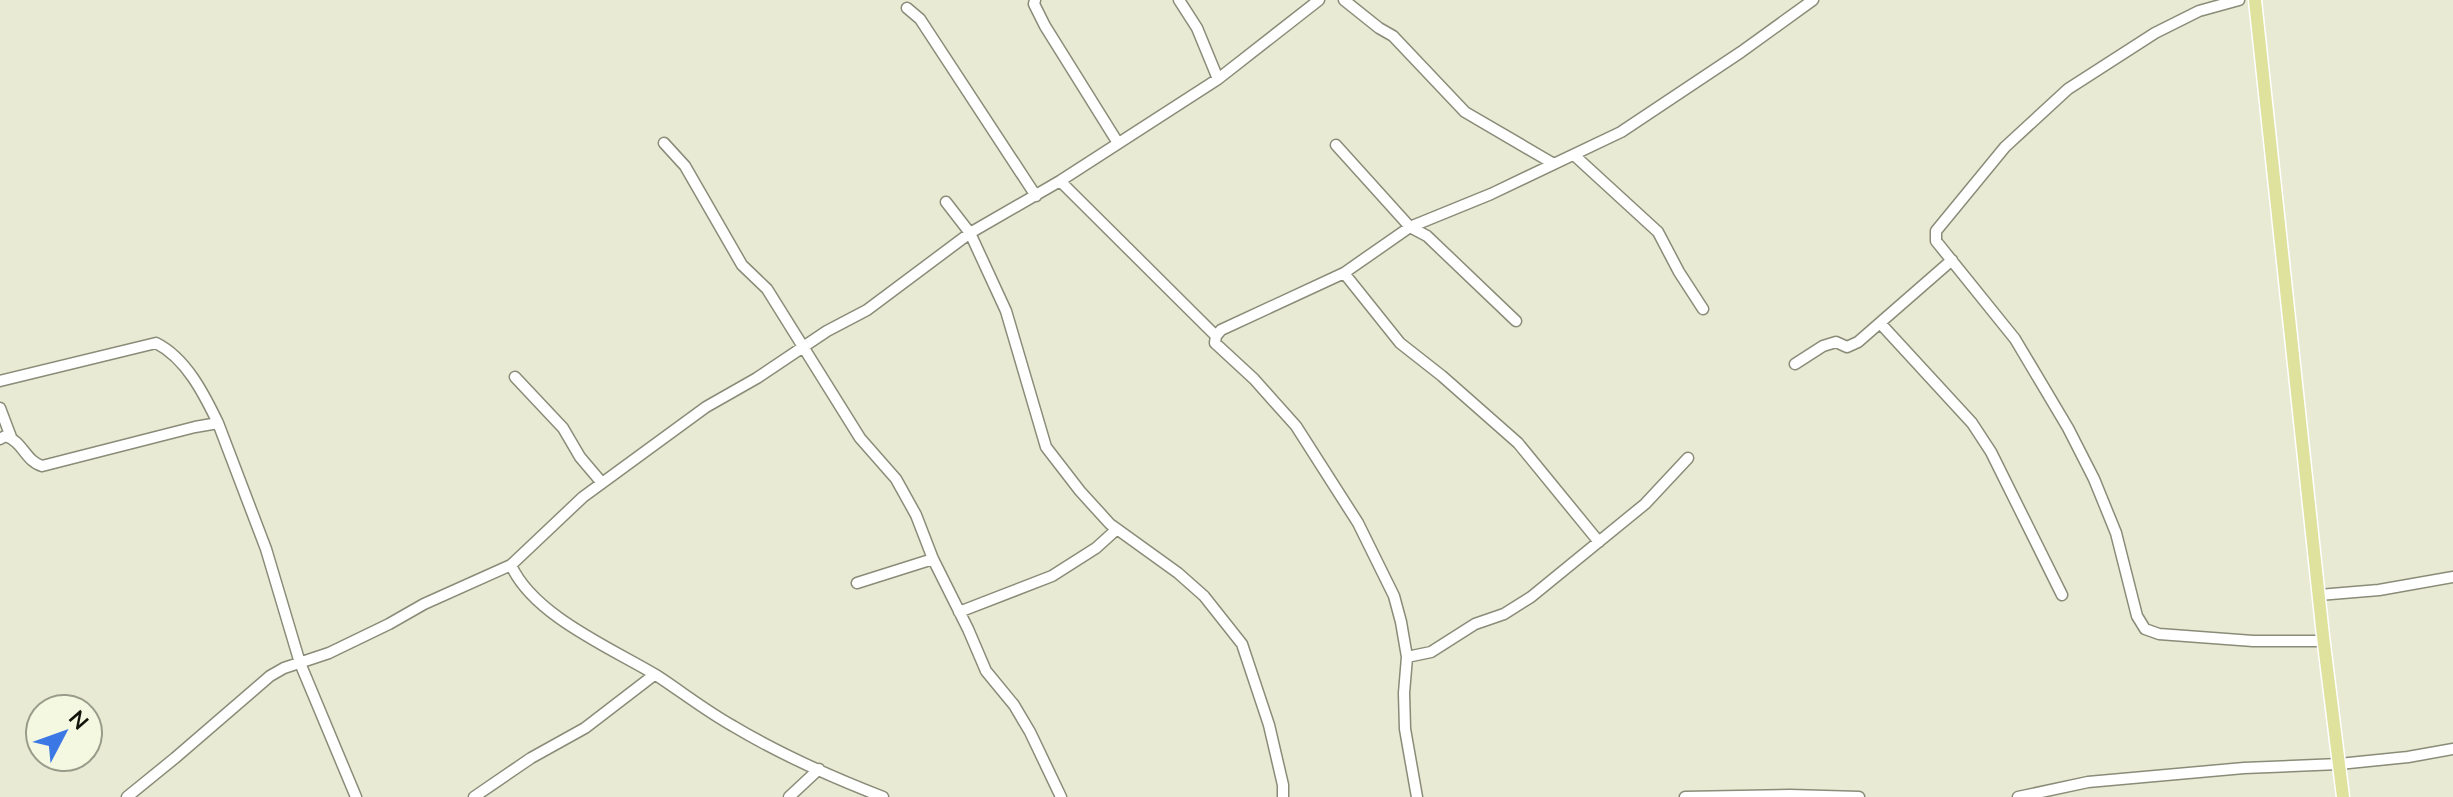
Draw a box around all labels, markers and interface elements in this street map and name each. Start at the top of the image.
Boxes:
north arrow [24,693,104,773]
text: N [63,704,95,735]

